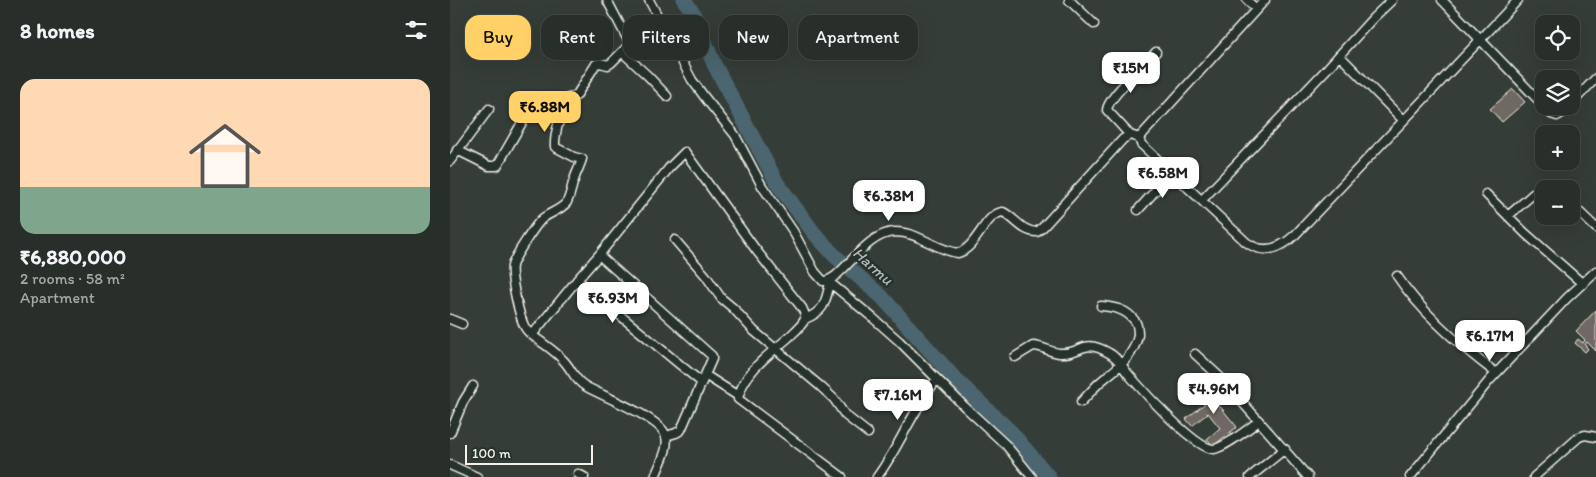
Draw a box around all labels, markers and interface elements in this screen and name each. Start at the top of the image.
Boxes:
chip: Buy [465,15,531,60]
chip: Rent [541,15,613,60]
chip: Filters [623,15,709,60]
chip: New [719,15,788,60]
chip: Apartment [798,15,918,60]
map controls [1535,15,1580,225]
button: locate [1535,15,1580,60]
icon: filters [402,16,430,44]
text: 8 homes [20,18,95,43]
pin: ₹15M [1101,52,1161,94]
text: ₹15M [1113,58,1149,77]
button: layers [1535,70,1580,115]
pin: ₹6.88M [504,90,586,133]
text: ₹6.88M [520,97,570,116]
icon: home [180,111,270,201]
button: + [1535,125,1580,170]
pin: ₹6.58M [1122,156,1204,199]
text: ₹6.58M [1138,163,1188,182]
pin: ₹6.38M [848,180,930,222]
button: − [1535,180,1580,225]
text: ₹6.38M [864,186,914,205]
water label: Harmu [849,243,897,289]
text: ₹6,880,000 [20,244,126,269]
text: 2 rooms · 58 m² [20,269,125,288]
pin: ₹6.93M [572,282,654,324]
text: Apartment [20,288,95,307]
text: ₹6.93M [588,288,638,307]
pin: ₹6.17M [1449,320,1531,362]
text: ₹6.17M [1466,326,1514,345]
pin: ₹4.96M [1173,372,1255,415]
pin: ₹7.16M [857,378,939,421]
text: ₹4.96M [1189,379,1239,398]
text: ₹7.16M [874,385,922,404]
scale bar [465,442,592,465]
text: 100 m [472,445,511,462]

